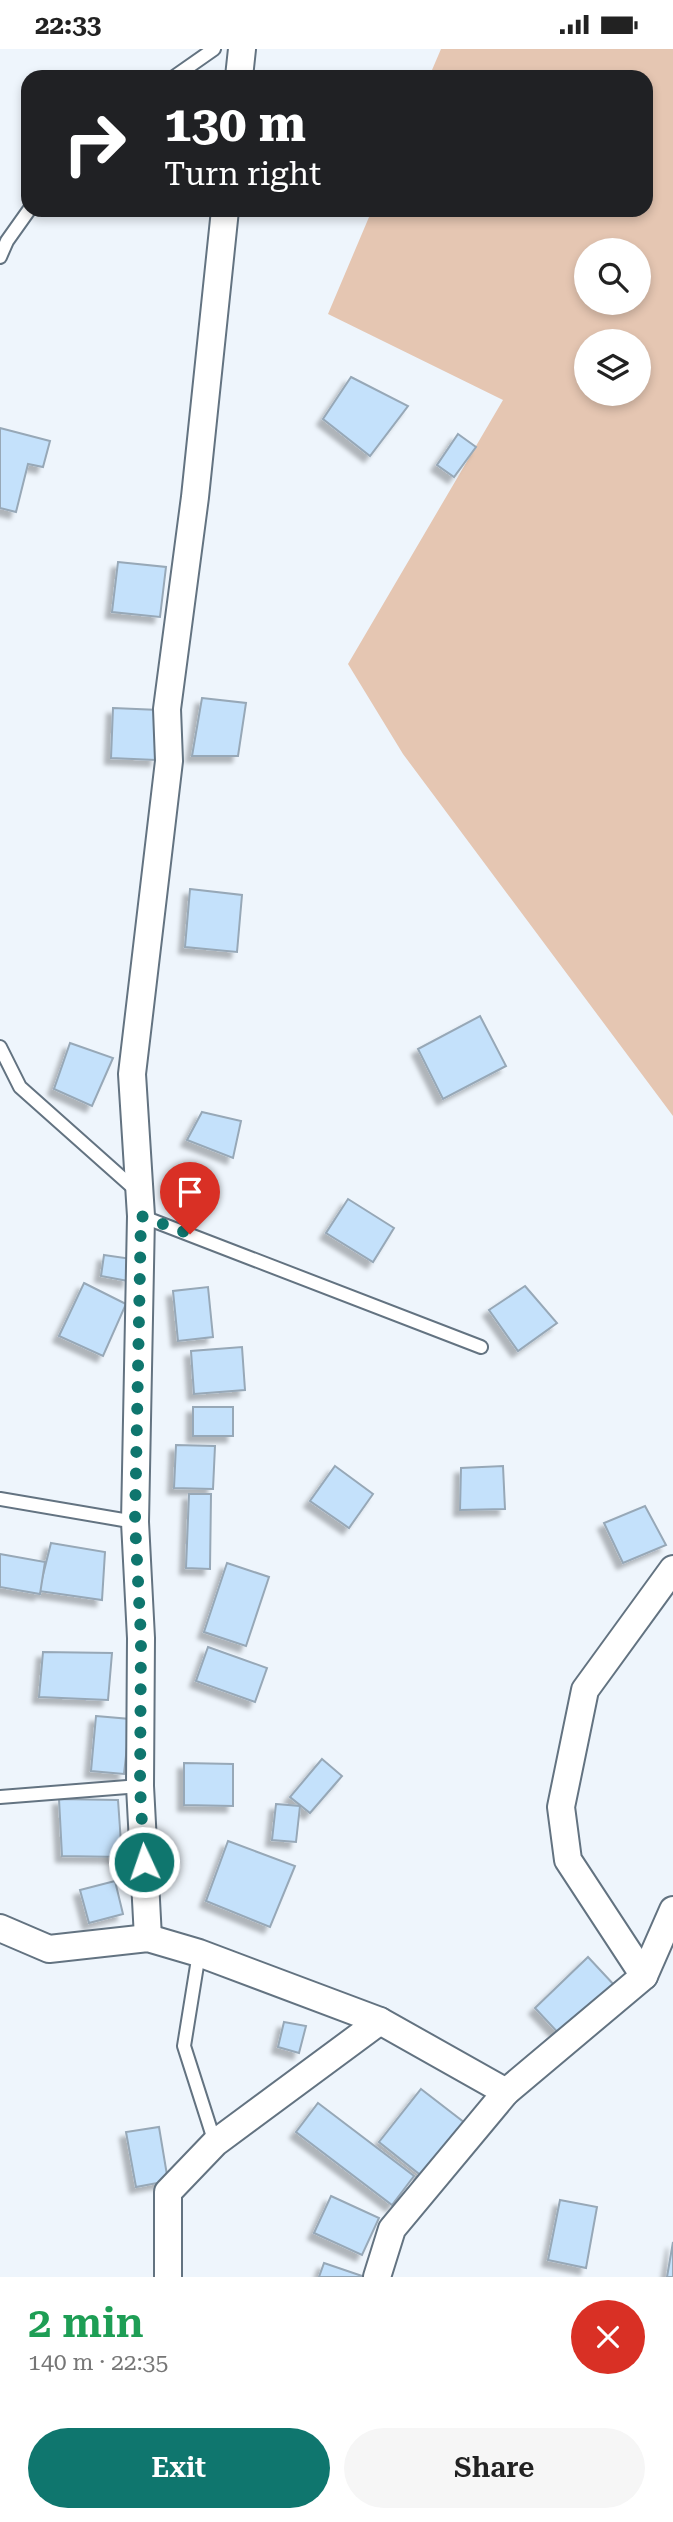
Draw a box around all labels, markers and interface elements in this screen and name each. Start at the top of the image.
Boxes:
text: 22:33 [35,10,101,40]
text: 130 m [164,96,306,153]
icon: right [49,98,140,189]
text: Turn right [164,155,321,193]
map controls [574,238,651,406]
button: search [574,238,651,315]
button: layers [574,329,651,406]
pin [160,1162,220,1234]
icon: arrive [171,1173,209,1211]
position arrow [107,1825,181,1899]
text: 2 min [28,2298,144,2347]
button: close [571,2300,645,2374]
text: 140 m · 22:35 [28,2349,168,2376]
button: Exit [28,2428,330,2508]
button: Share [344,2428,645,2508]

